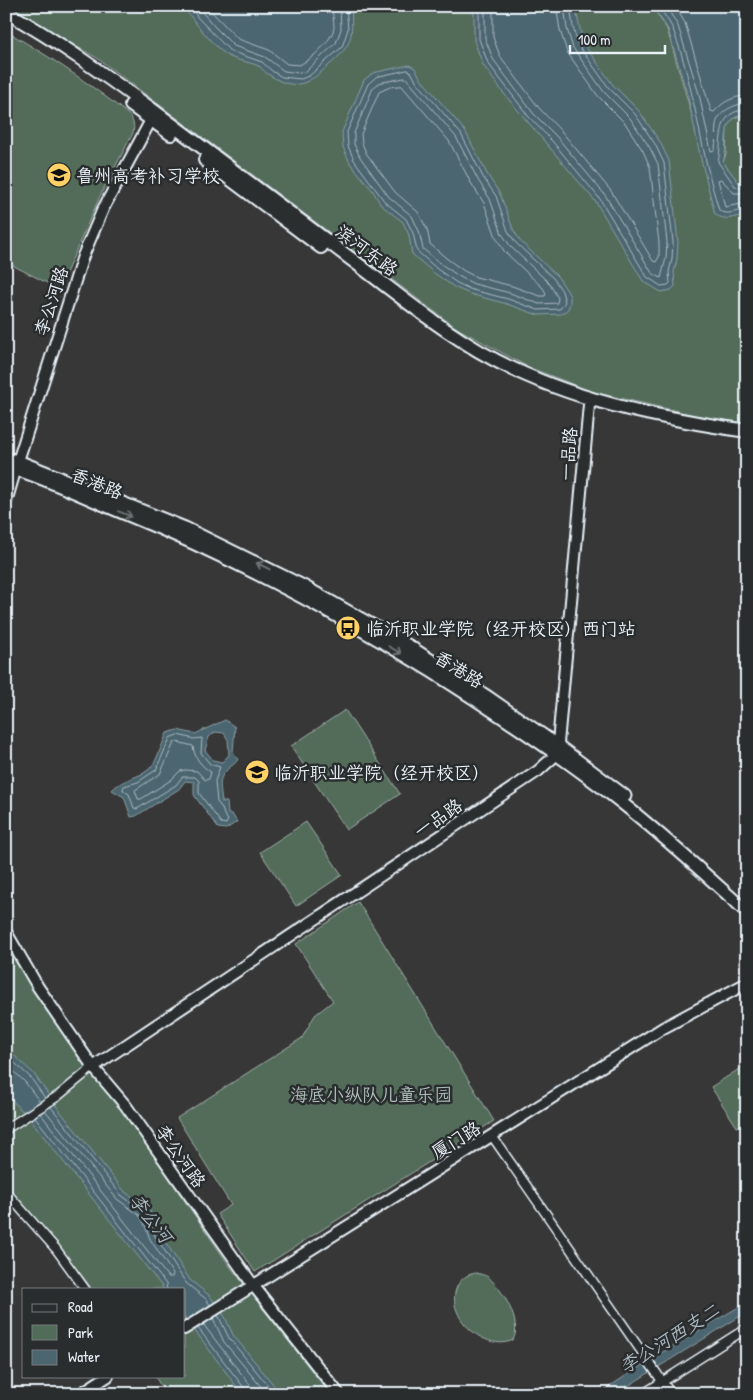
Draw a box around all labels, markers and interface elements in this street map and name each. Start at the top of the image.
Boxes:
scale bar [570,22,666,54]
text: 100 m [578,29,611,50]
school or university icon: 鲁州高考补习学校 [46,162,72,188]
place label: 鲁州高考补习学校 [76,163,220,188]
street label: 滨河东路 [331,218,403,282]
street label: 李公河路 [28,263,74,339]
street label: 一品路 [553,426,583,482]
street label: 香港路 [67,461,127,505]
one-way arrow [117,510,133,519]
one-way arrow [256,561,271,570]
bus stop icon: 临沂职业学院（经开校区）西门站 [335,615,361,641]
place label: 临沂职业学院（经开校区）西门站 [366,616,636,641]
street label: 香港路 [429,644,489,694]
one-way arrow [388,645,403,655]
school or university icon: 临沂职业学院（经开校区） [244,759,270,785]
place label: 临沂职业学院（经开校区） [274,760,490,785]
street label: 一品路 [409,793,467,843]
park label: 海底小纵队儿童乐园 [290,1082,452,1107]
street label: 厦门路 [426,1115,486,1165]
street label: 李公河路 [150,1119,212,1193]
water label: 李公河 [123,1188,181,1251]
legend [22,1288,185,1378]
text: Road [68,1296,93,1317]
water label: 李公河西支二 [614,1297,724,1379]
text: Park [68,1322,93,1343]
text: Water [68,1346,100,1367]

